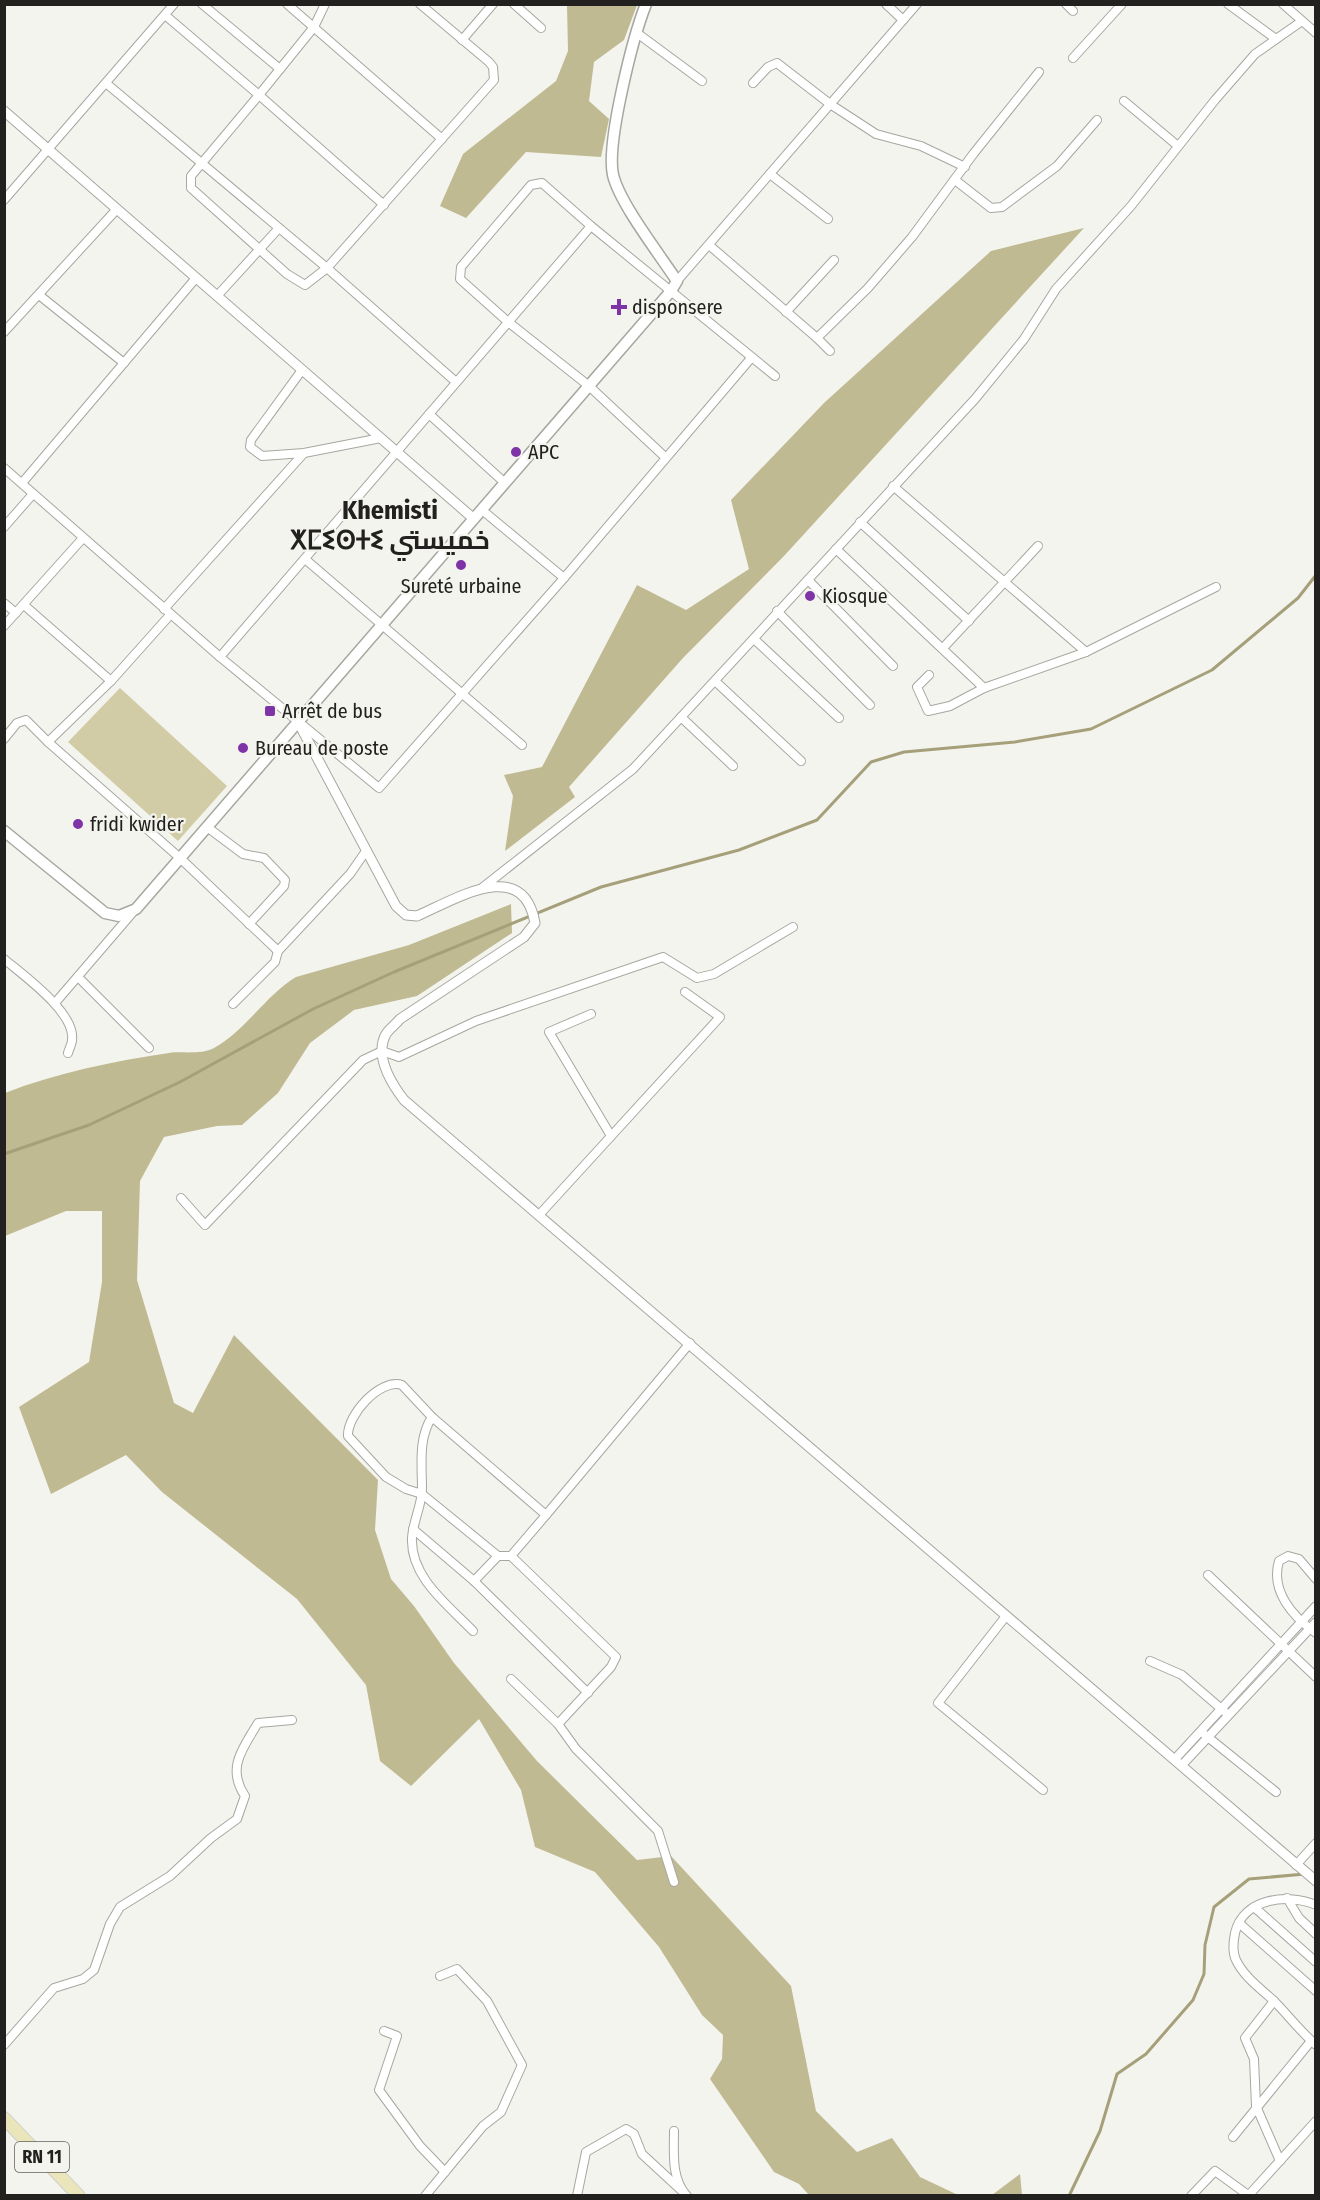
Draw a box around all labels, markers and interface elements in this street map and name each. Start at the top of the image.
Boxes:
place label: disponsere [632,295,723,319]
marker: disponsere [610,298,628,316]
place label: APC [528,440,559,464]
marker: APC [509,445,523,459]
district label: Khemisti ⵅⵎⵉⵙⵜⵉ خميستي [290,495,490,561]
marker: Sureté urbaine [454,558,468,572]
place label: Sureté urbaine [401,574,521,598]
place label: Kiosque [822,584,888,608]
marker: Kiosque [803,589,817,603]
place label: Arrêt de bus [282,699,382,723]
marker: Arrêt de bus [263,704,277,718]
place label: Bureau de poste [255,736,389,760]
marker: Bureau de poste [236,741,250,755]
place label: fridi kwider [90,812,184,836]
marker: fridi kwider [71,817,85,831]
road number: RN 11 [15,2142,69,2172]

